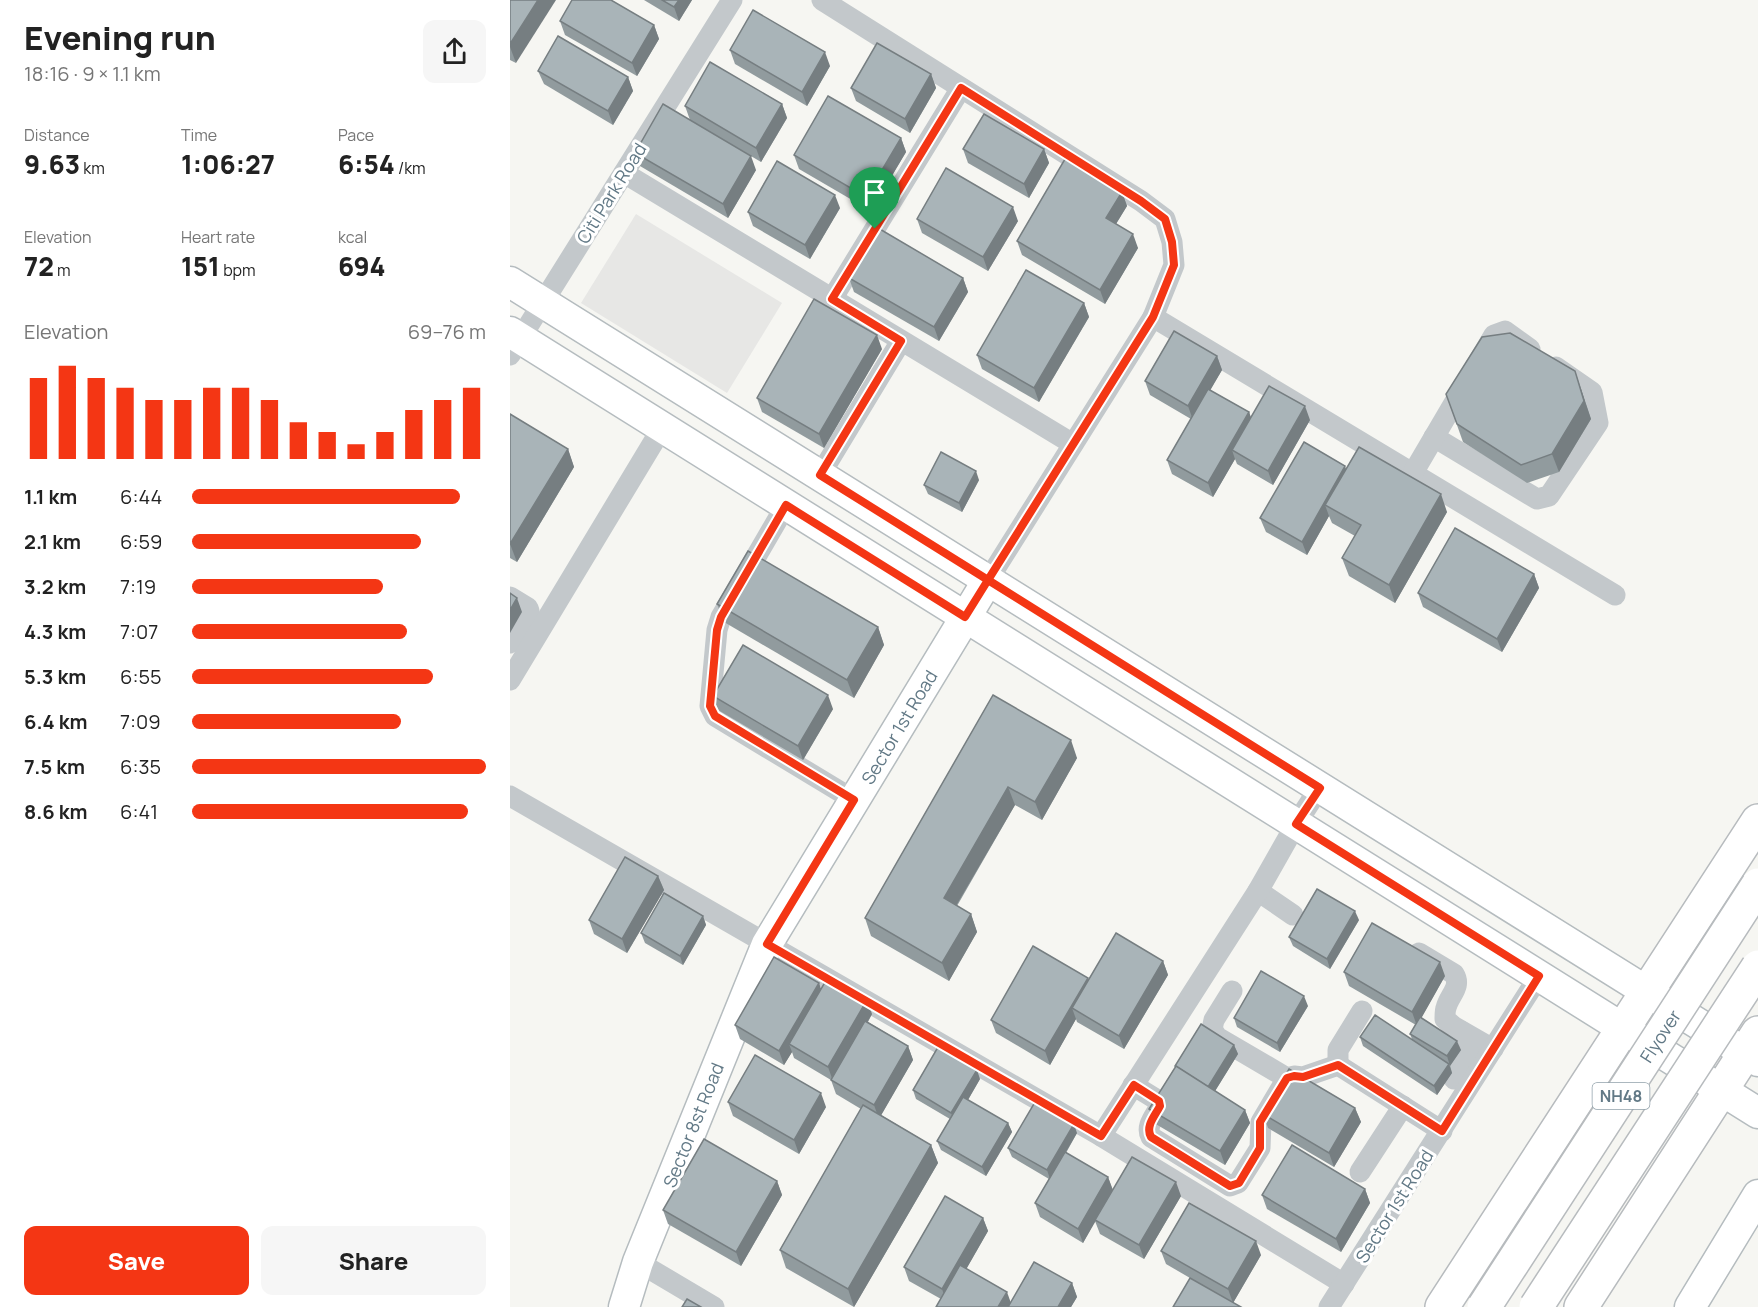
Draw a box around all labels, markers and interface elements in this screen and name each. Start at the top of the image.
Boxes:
text: Evening run [24,15,216,60]
button: share [423,20,486,83]
text: 18:16 · 9 × 1.1 km [24,60,161,87]
text: Distance [24,124,90,146]
text: Time [181,124,217,146]
text: Pace [338,124,374,146]
street label: Citi Park Road [571,138,651,248]
text: 9.63 [24,146,80,182]
text: 1:06:27 [181,146,275,182]
text: 6:54 [338,146,395,182]
text: km [80,157,105,179]
text: /km [395,157,426,179]
pin [849,167,900,229]
icon: arrive [858,176,891,209]
text: Elevation [24,226,92,248]
text: Heart rate [181,226,255,248]
text: kcal [338,226,367,248]
text: 72 [24,248,54,284]
text: 151 [181,248,220,284]
text: 694 [338,248,386,284]
text: m [54,259,71,281]
text: bpm [220,259,256,281]
text: Elevation [24,318,108,345]
text: 69–76 m [408,318,486,345]
text: 1.1 km [24,483,77,510]
text: 6:44 [120,483,162,510]
text: 2.1 km [24,528,81,555]
text: 6:59 [120,528,162,555]
text: 3.2 km [24,573,86,600]
text: 7:19 [120,573,156,600]
text: 4.3 km [24,618,86,645]
text: 7:07 [120,618,158,645]
text: 5.3 km [24,663,86,690]
text: 6:55 [120,663,162,690]
street label: Sector 1st Road [855,665,943,789]
text: 6.4 km [24,708,87,735]
text: 7:09 [120,708,161,735]
text: 7.5 km [24,753,85,780]
text: 6:35 [120,753,161,780]
text: 8.6 km [24,798,88,825]
text: 6:41 [120,798,158,825]
street label: Flyover [1634,1005,1686,1067]
street label: Sector 8st Road [657,1059,729,1191]
road number: NH48 [1592,1083,1650,1109]
street label: Sector 1st Road [1350,1145,1438,1267]
button: Save [24,1226,249,1295]
button: Share [261,1226,486,1295]

